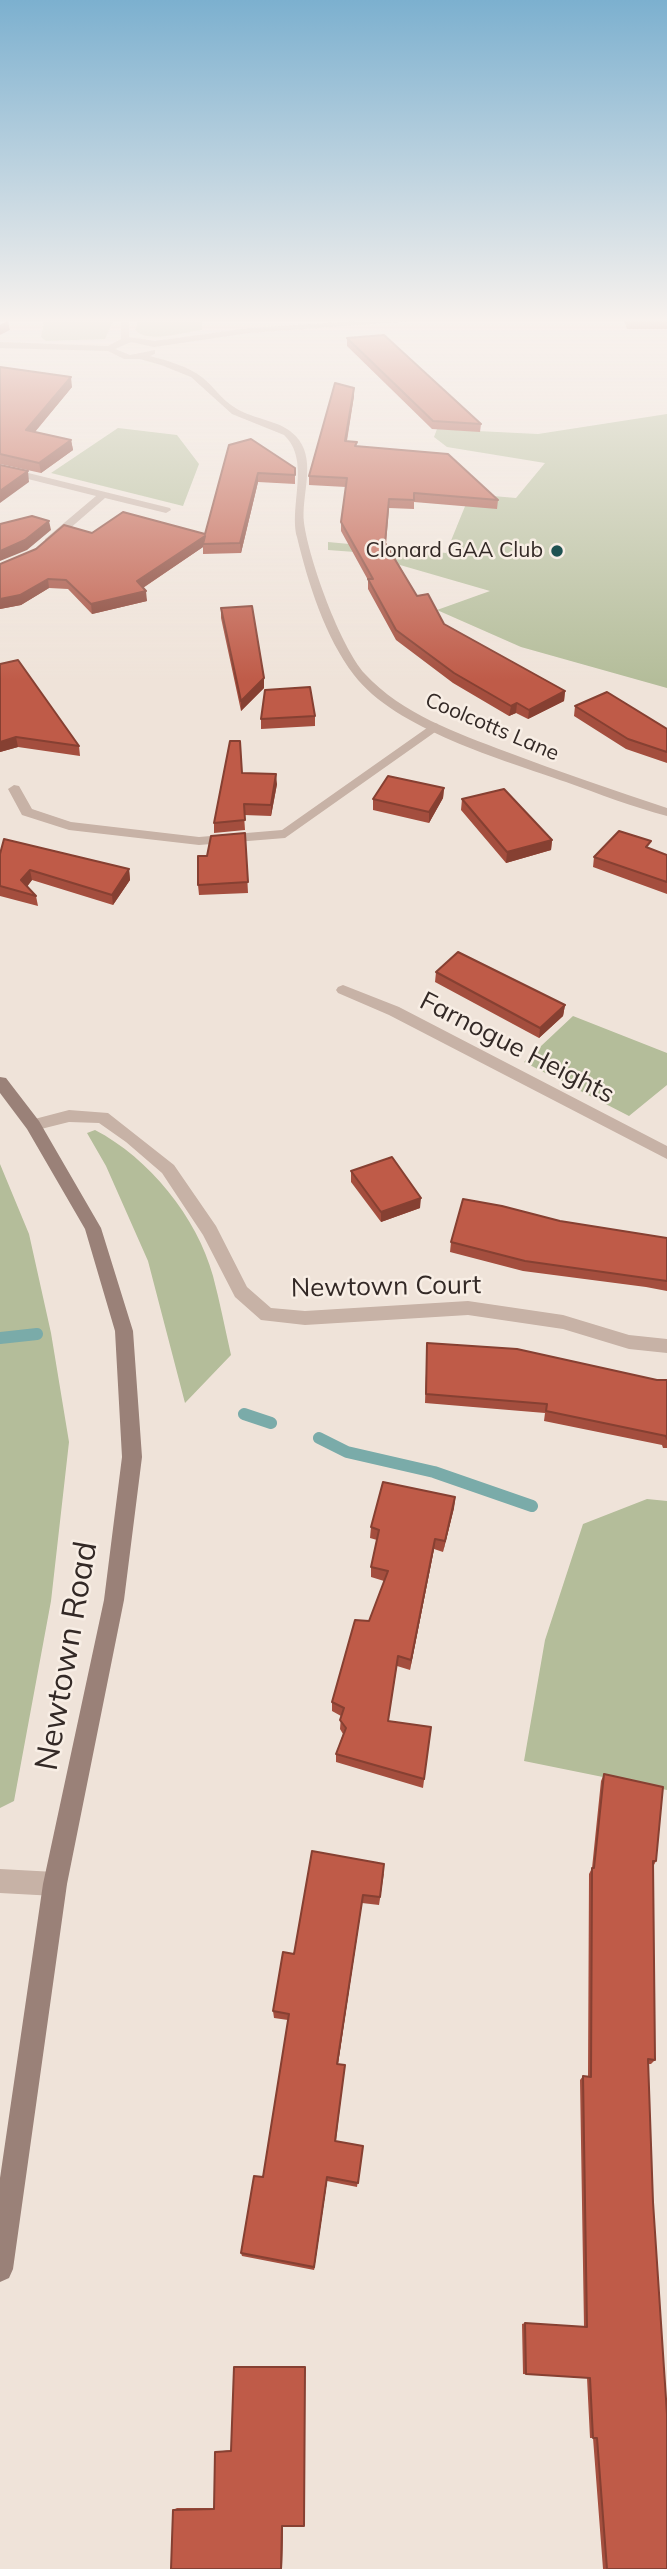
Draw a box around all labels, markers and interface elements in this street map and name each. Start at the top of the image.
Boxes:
place label: Clonard GAA Club [365,538,543,564]
marker: Clonard GAA Club [549,543,565,559]
street label: Coolcotts Lane [421,688,563,766]
street label: Farnogue Heights [415,986,619,1110]
street label: Newtown Court [291,1270,481,1304]
street label: Newtown Road [28,1539,106,1773]

